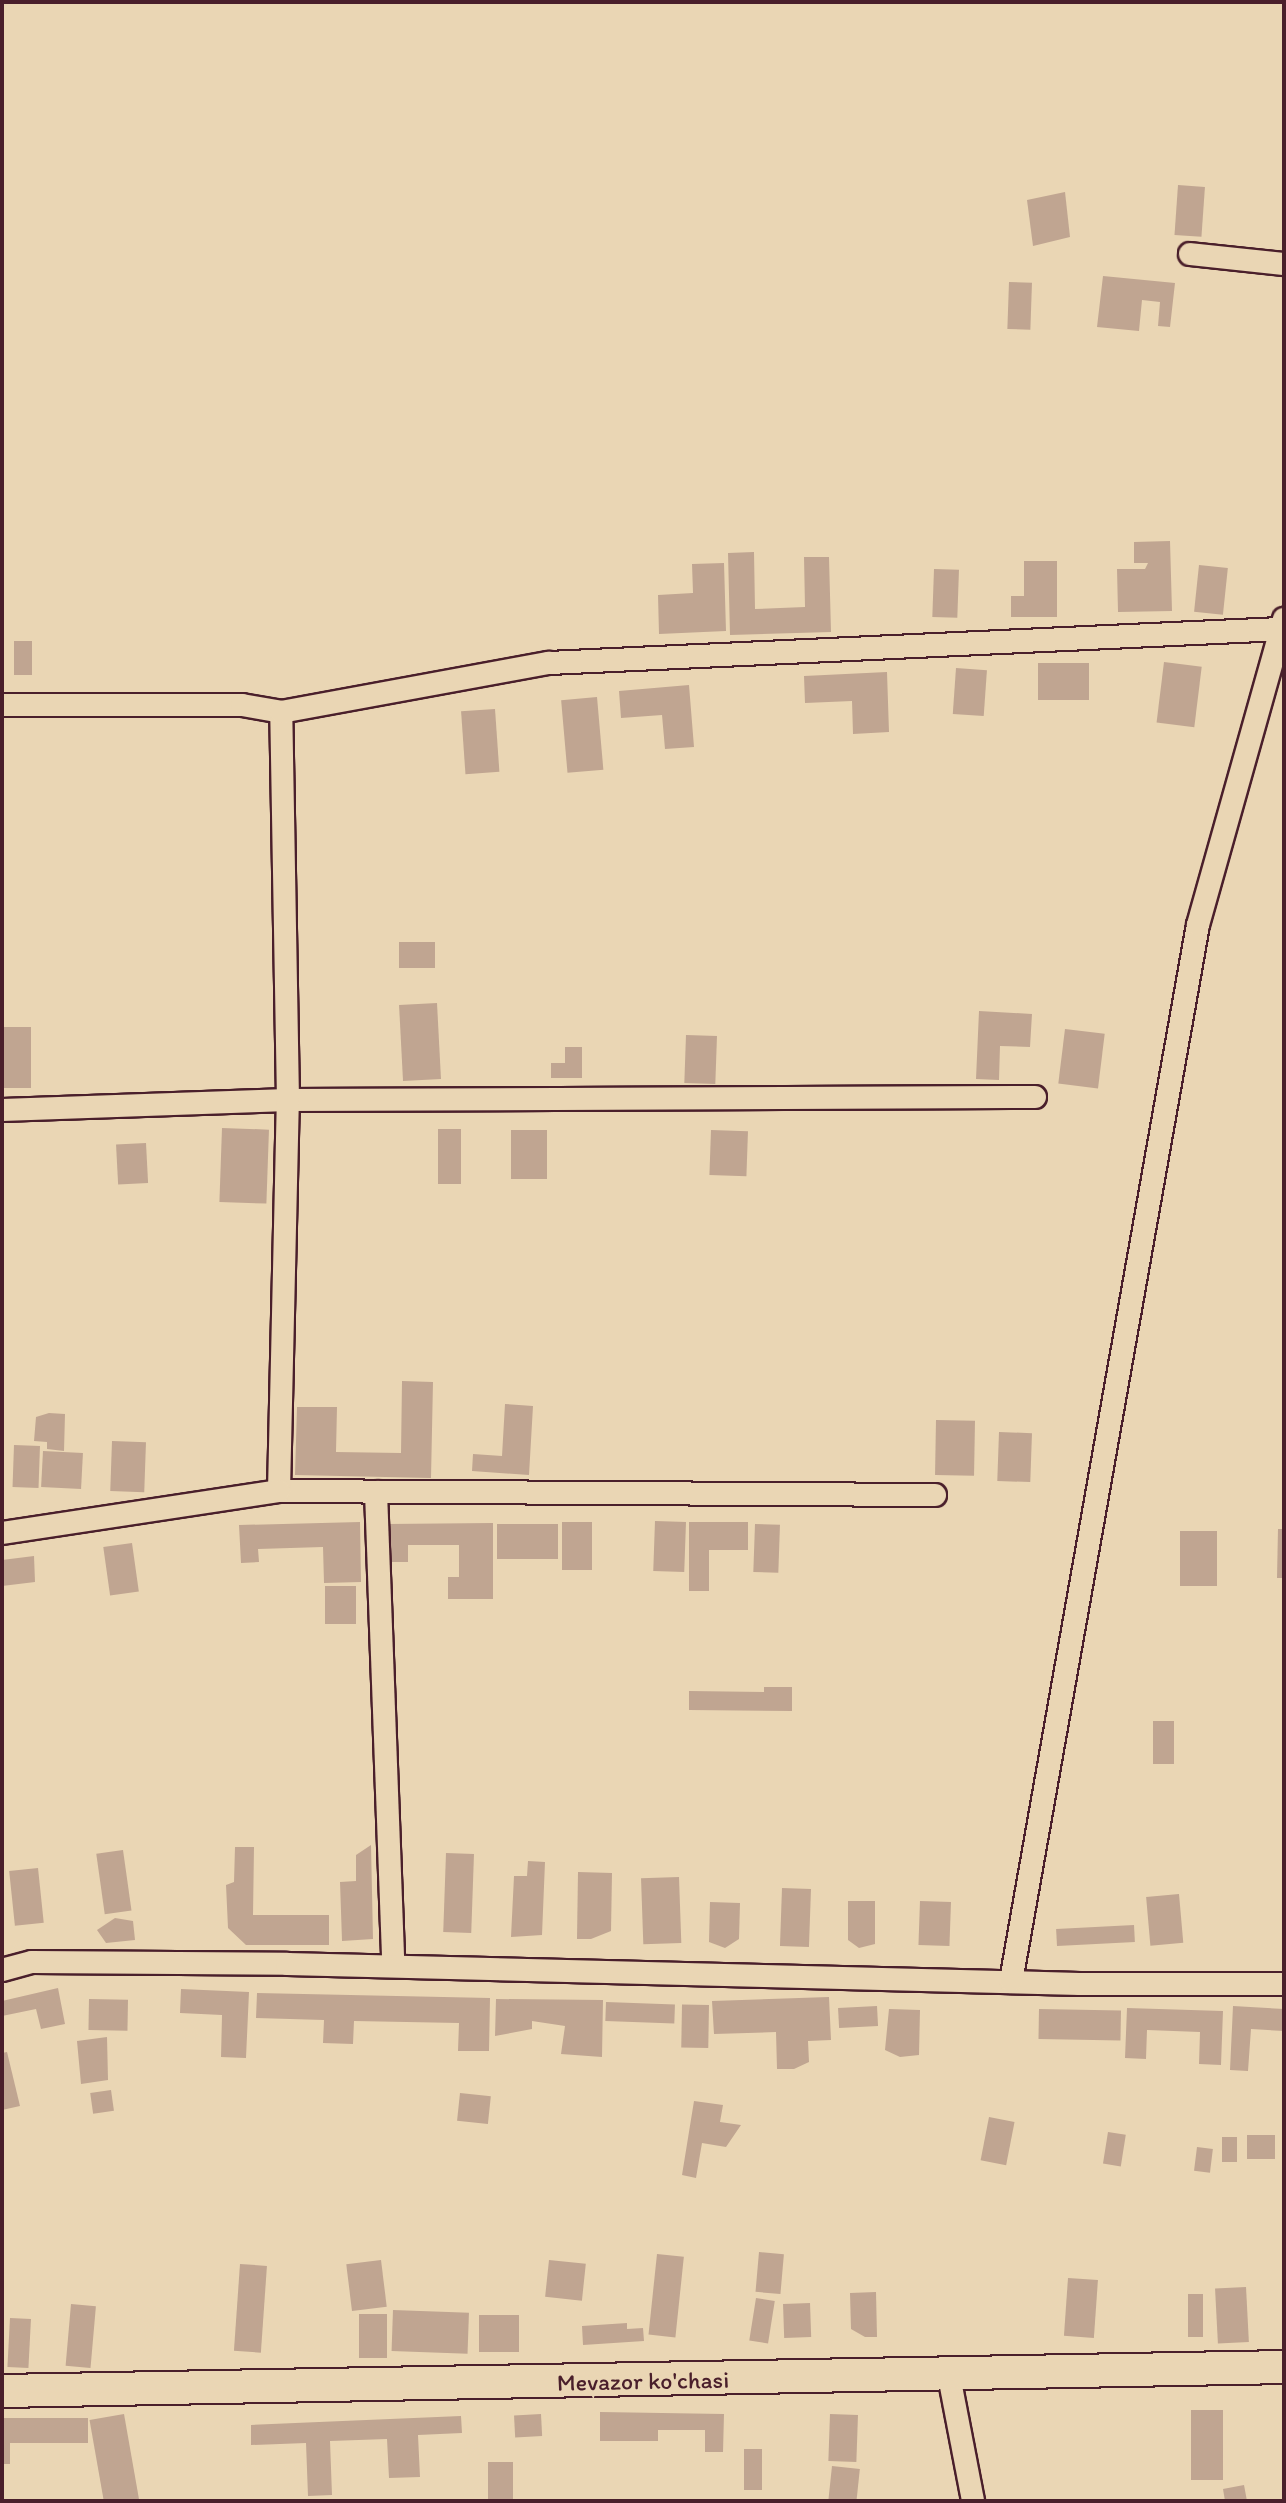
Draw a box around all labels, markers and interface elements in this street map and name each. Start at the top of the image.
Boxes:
street label: Mevazor ko'chasi [557,2365,729,2397]

